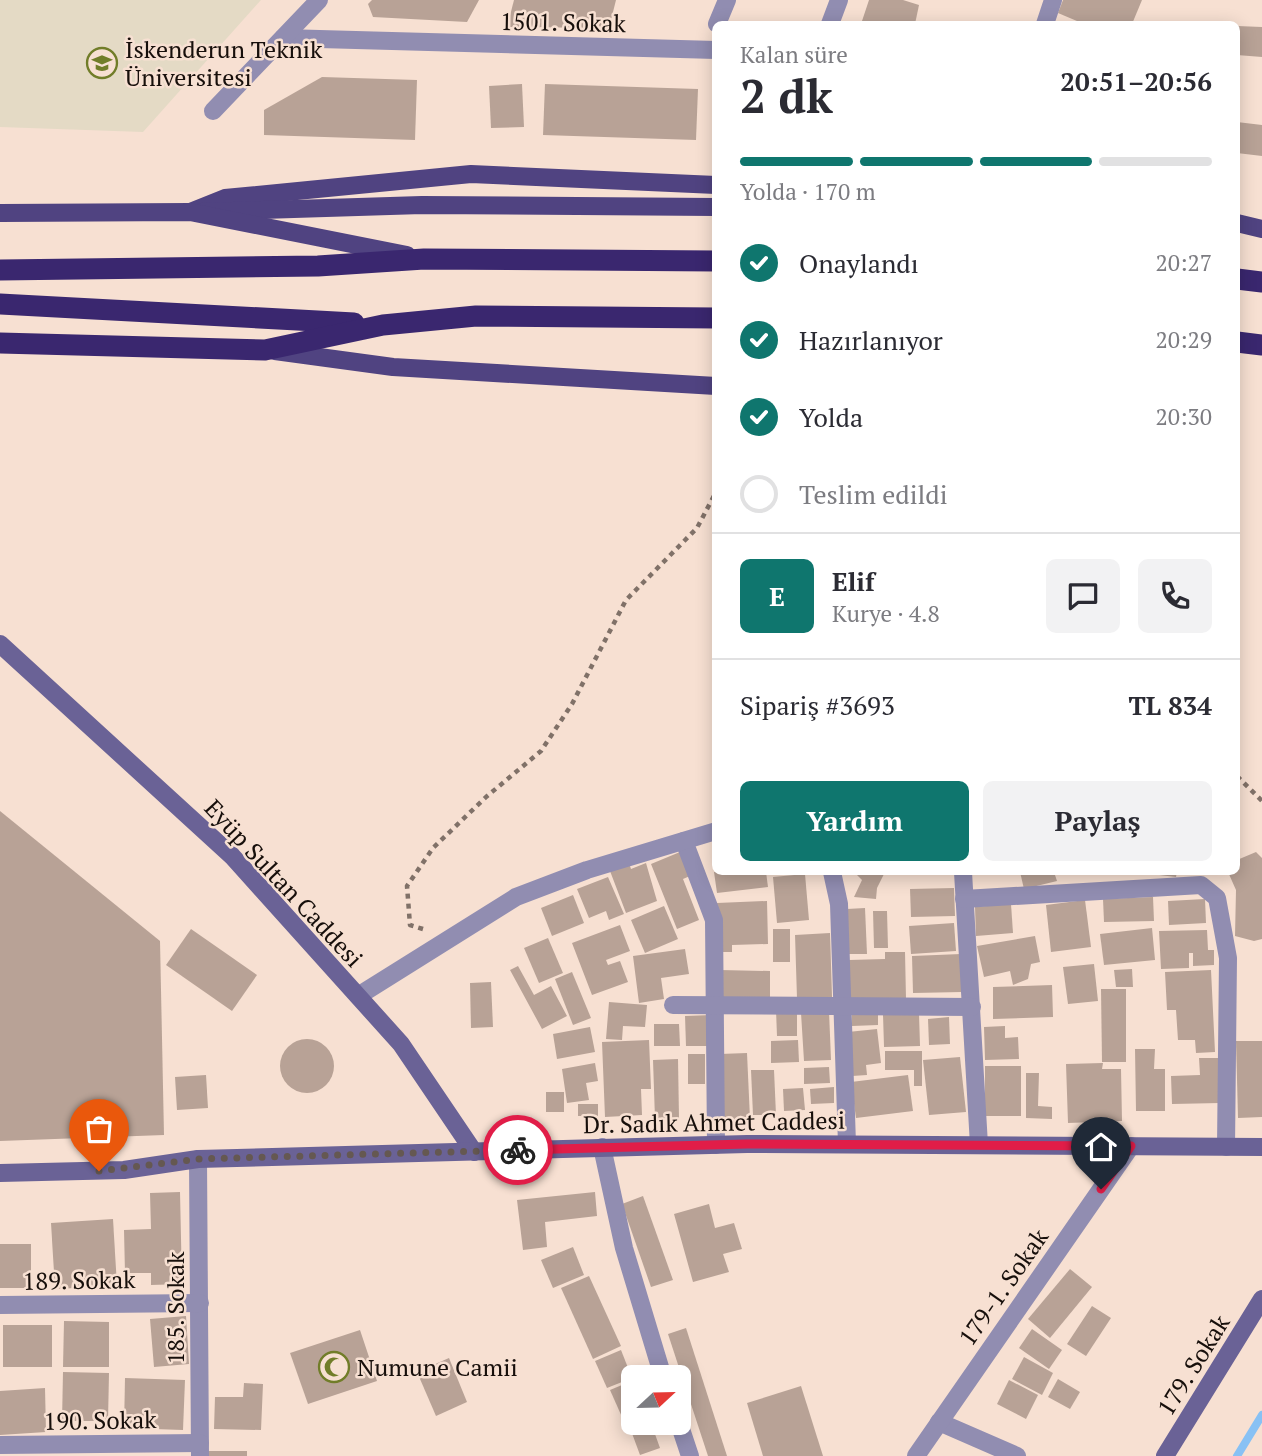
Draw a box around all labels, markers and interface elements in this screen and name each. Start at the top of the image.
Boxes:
street label: 1501. Sokak [500,5,627,39]
place label: İskenderun Teknik Üniversitesi [125,33,323,93]
text: Kalan süre [740,39,848,70]
school or university icon: İskenderun Teknik Üniversitesi [85,46,119,80]
text: 20:51–20:56 [1060,64,1212,98]
text: 2 dk [740,65,833,126]
text: Yolda · 170 m [740,176,876,207]
icon: check [740,244,778,282]
text: Onaylandı [799,246,919,280]
text: 20:27 [1155,247,1212,278]
icon: check [740,321,778,359]
text: Hazırlanıyor [799,323,943,357]
text: 20:29 [1155,324,1212,355]
icon: check [740,398,778,436]
text: Yolda [799,400,863,434]
text: 20:30 [1155,401,1212,432]
text: Teslim edildi [799,477,948,511]
button: chat [1046,559,1120,633]
button: phone [1138,559,1212,633]
text: Elif [832,564,875,598]
text: E [769,579,785,613]
text: Kurye · 4.8 [832,598,940,629]
text: Sipariş #3693 [740,688,895,722]
text: TL 834 [1128,688,1212,722]
button: Yardım [740,781,969,861]
button: Paylaş [983,781,1212,861]
street label: Eyüp Sultan Caddesi [198,792,370,974]
pin [69,1099,129,1171]
street label: Dr. Sadık Ahmet Caddesi [583,1104,845,1140]
icon: bag [80,1110,118,1148]
courier [483,1115,553,1185]
pin [1071,1117,1131,1189]
icon: home [1082,1128,1120,1166]
icon: bike [499,1131,537,1169]
street label: 179-1. Sokak [951,1222,1055,1352]
street label: 185. Sokak [159,1251,191,1364]
street label: 189. Sokak [22,1263,136,1297]
street label: 179. Sokak [1149,1308,1237,1421]
mosque icon: Numune Camii [317,1350,351,1384]
place label: Numune Camii [357,1351,518,1383]
north arrow [621,1365,691,1435]
map controls [621,1365,691,1435]
street label: 190. Sokak [43,1403,157,1437]

